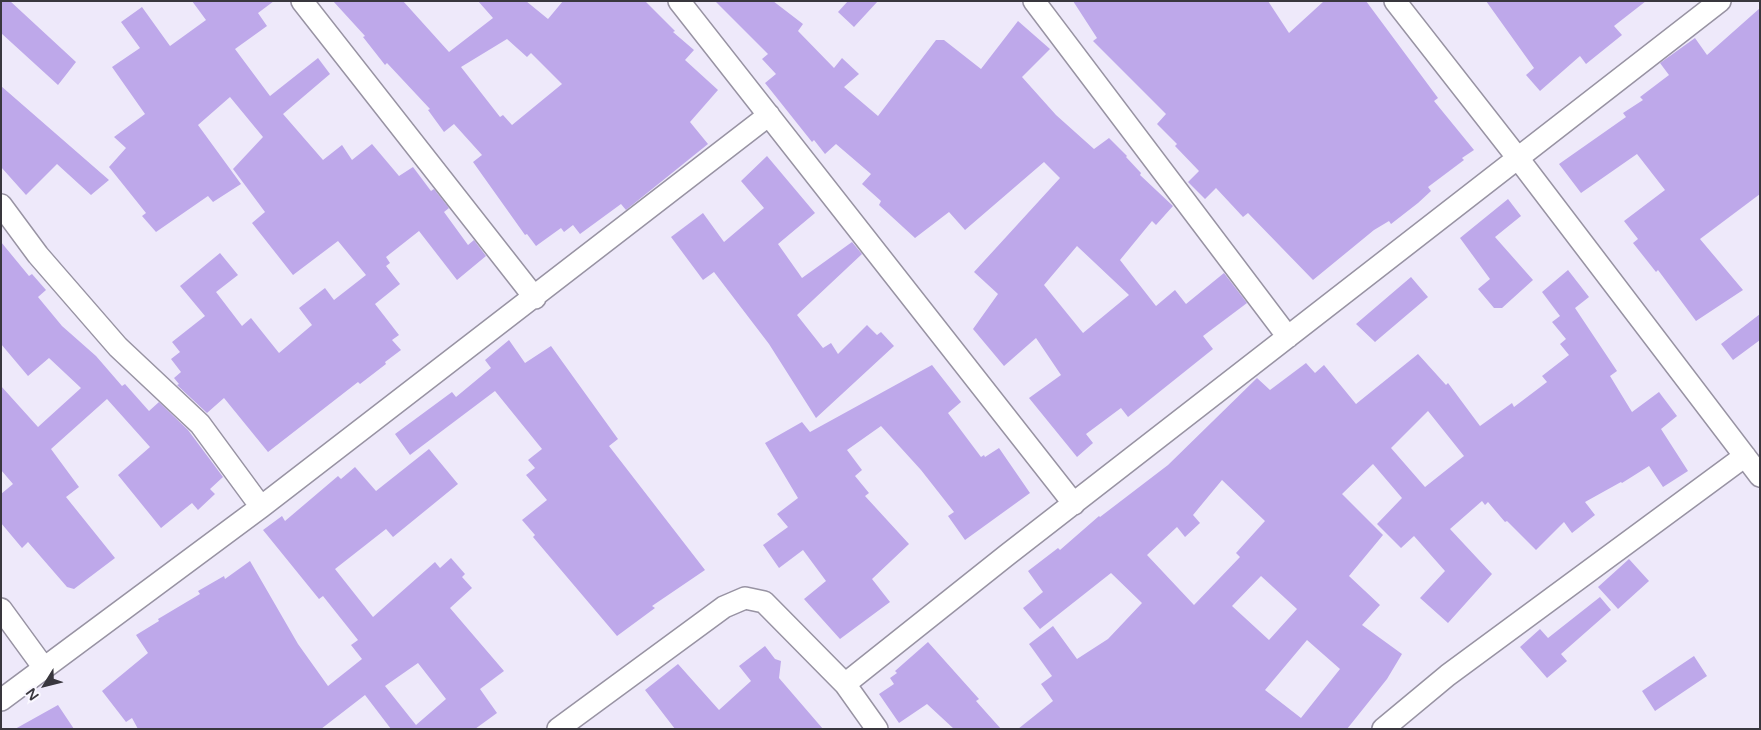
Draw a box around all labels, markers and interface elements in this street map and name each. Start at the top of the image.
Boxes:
north arrow [20,660,70,710]
text: N [22,685,43,704]

